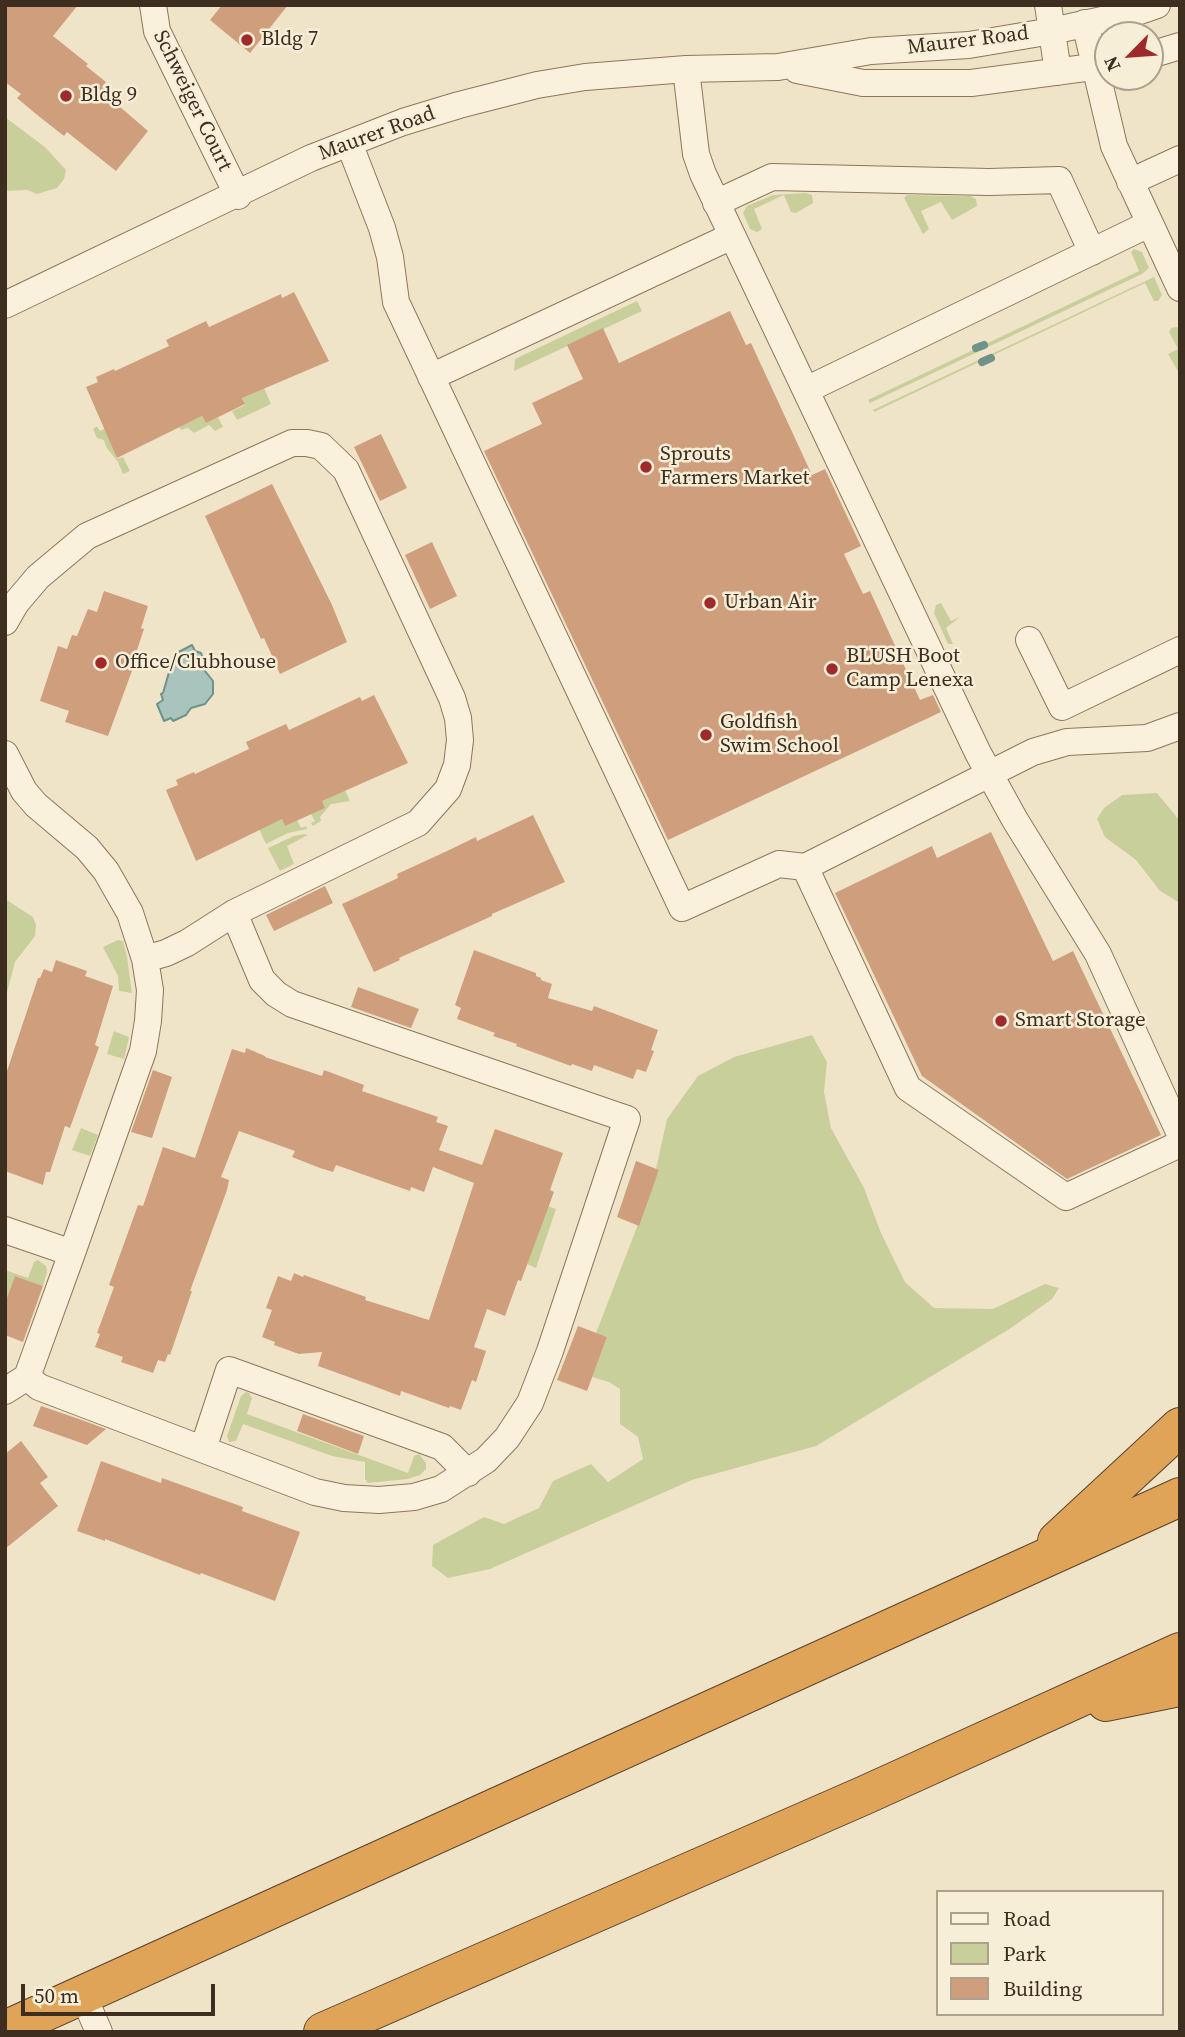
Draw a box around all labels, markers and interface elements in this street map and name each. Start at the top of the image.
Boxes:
street label: Maurer Road [906,21,1030,61]
north arrow [1094,21,1164,91]
street label: Schweiger Court [147,27,237,175]
place label: Bldg 7 [261,27,318,53]
marker: Bldg 7 [239,32,255,48]
text: N [1097,52,1126,76]
place label: Bldg 9 [80,83,137,109]
marker: Bldg 9 [58,88,74,104]
street label: Maurer Road [315,101,439,167]
place label: Sprouts Farmers Market [660,442,809,492]
marker: Sprouts Farmers Market [638,459,654,475]
place label: Urban Air [724,590,817,616]
marker: Urban Air [702,595,718,611]
place label: BLUSH Boot Camp Lenexa [846,644,974,694]
place label: Office/Clubhouse [115,650,276,676]
marker: Office/Clubhouse [93,655,109,671]
marker: BLUSH Boot Camp Lenexa [824,661,840,677]
place label: Goldfish Swim School [720,710,839,760]
marker: Goldfish Swim School [698,727,714,743]
place label: Smart Storage [1015,1008,1146,1034]
marker: Smart Storage [993,1013,1009,1029]
legend [936,1890,1164,2016]
text: Road [1003,1904,1051,1933]
text: Park [1003,1939,1046,1968]
scale bar [24,1970,219,2014]
text: Building [1003,1974,1082,2003]
text: 50 m [34,1981,79,2010]

